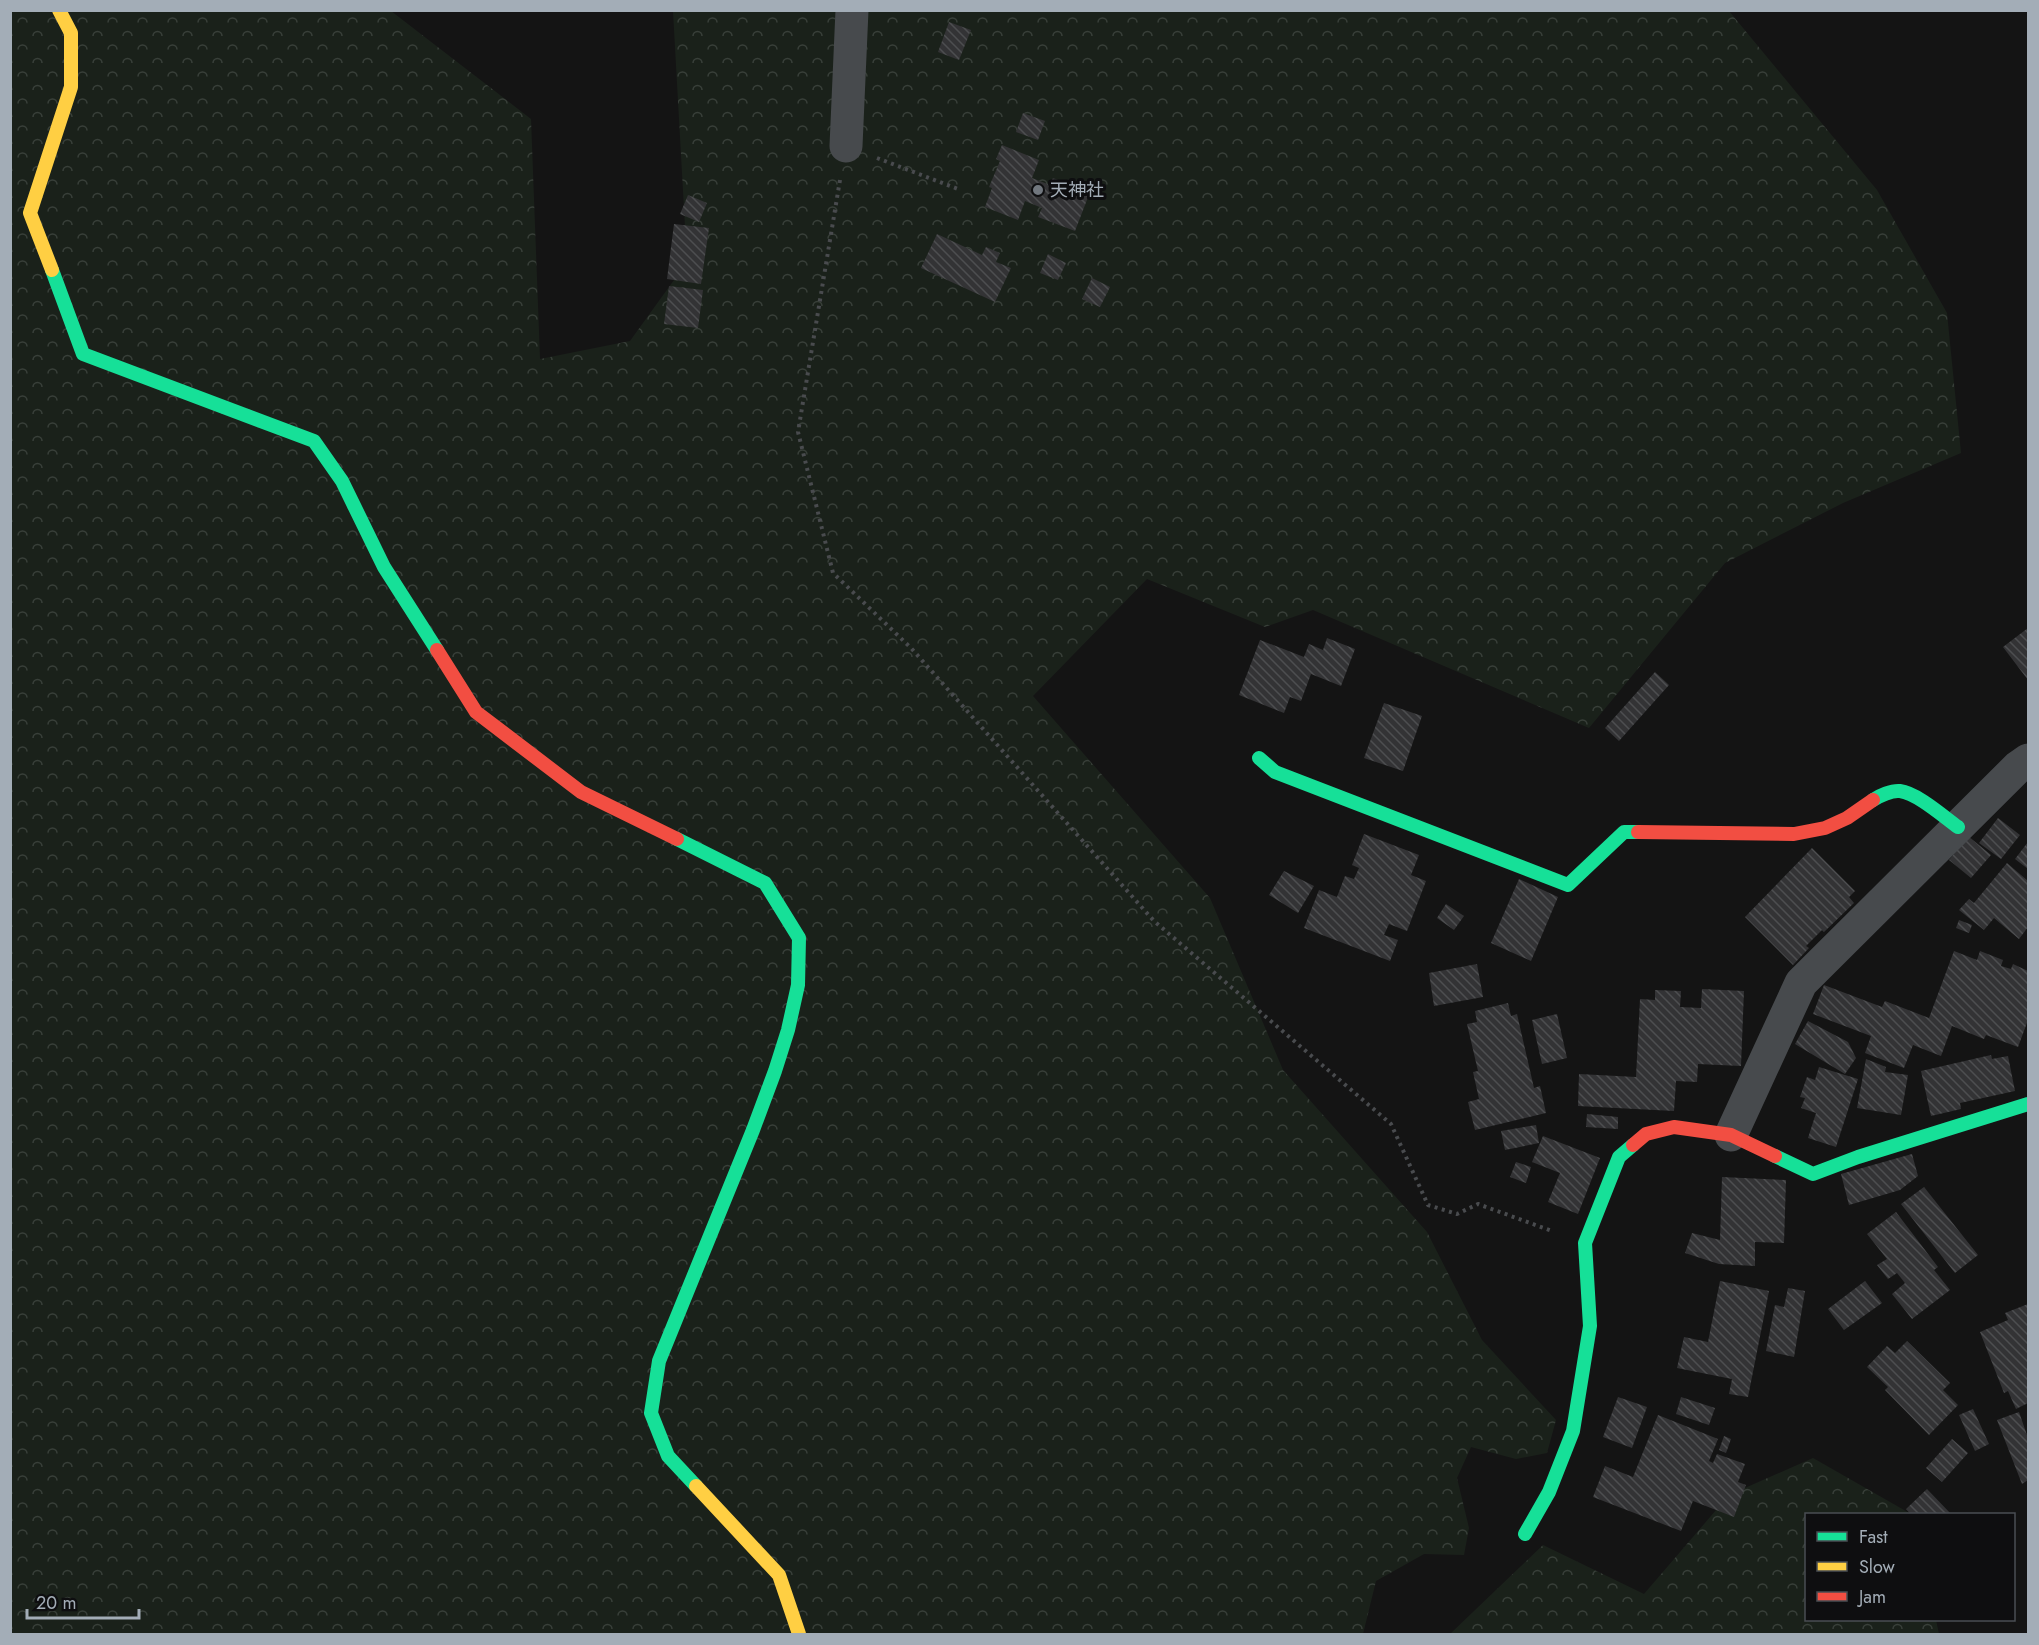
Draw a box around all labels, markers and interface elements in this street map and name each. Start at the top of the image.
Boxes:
place label: 天神社 [1050,177,1104,203]
marker: 天神社 [1031,183,1045,197]
legend [1805,1513,2015,1621]
text: Fast [1859,1524,1888,1550]
text: Slow [1859,1554,1896,1580]
scale bar [27,1582,140,1620]
text: Jam [1857,1584,1886,1610]
text: 20 m [36,1590,76,1616]

